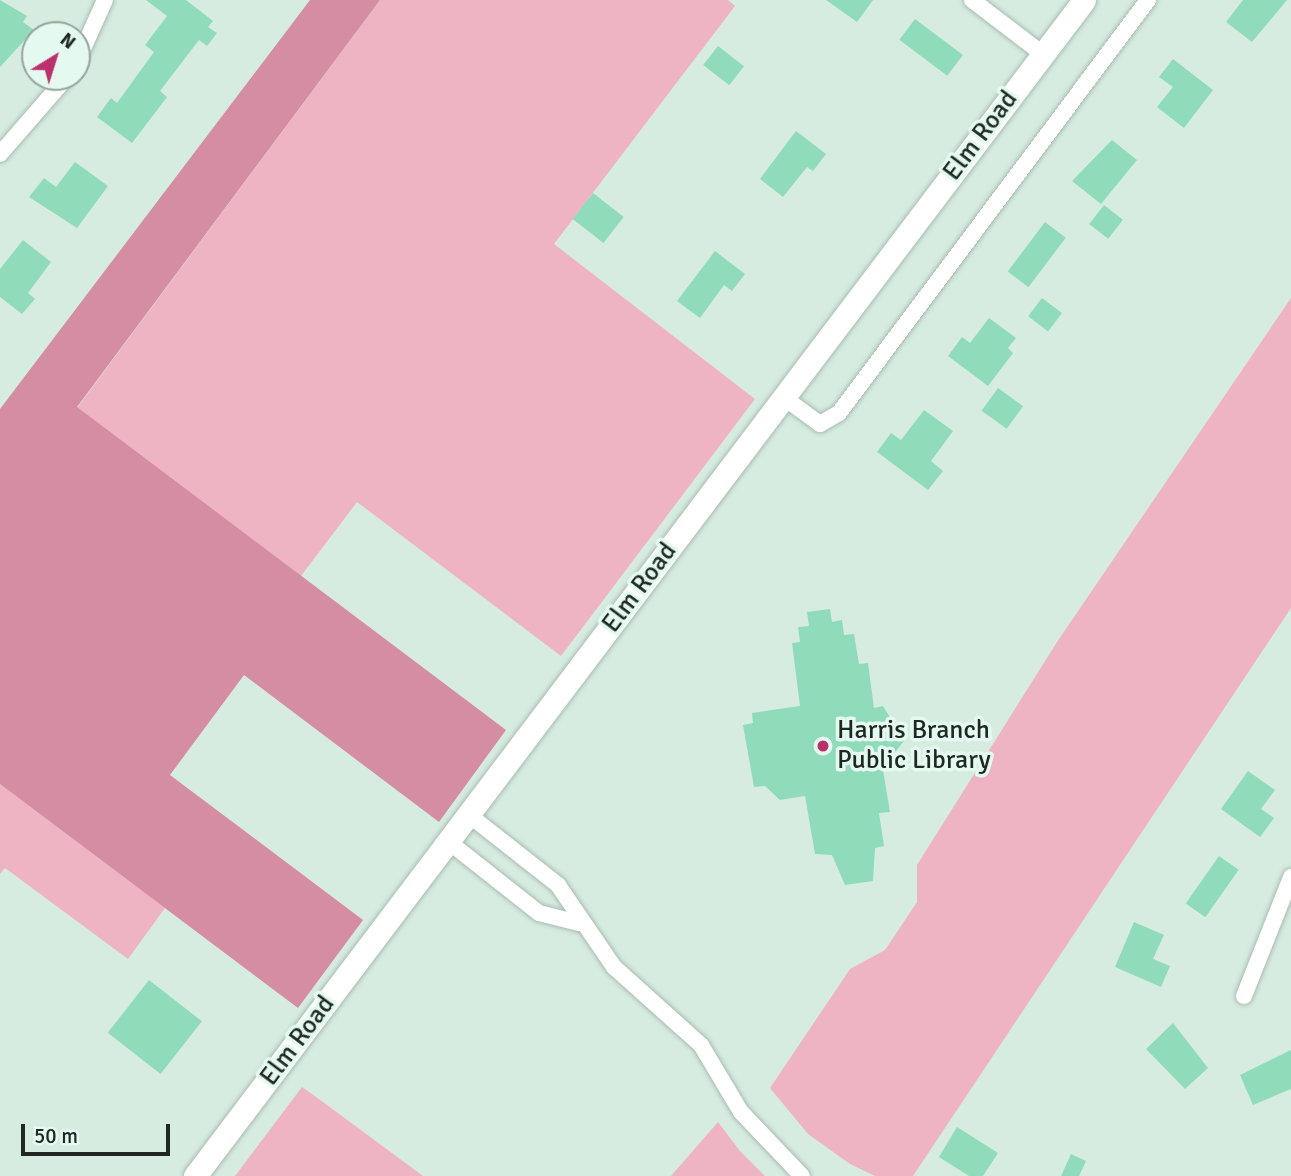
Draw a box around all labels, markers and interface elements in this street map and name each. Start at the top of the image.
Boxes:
north arrow [21,21,91,91]
text: N [55,28,80,55]
street label: Elm Road [937,85,1025,187]
street label: Elm Road [596,537,684,639]
place label: Harris Branch Public Library [837,715,991,776]
marker: Harris Branch Public Library [815,738,831,754]
street label: Elm Road [254,990,342,1092]
scale bar [24,1110,173,1154]
text: 50 m [34,1123,78,1149]

